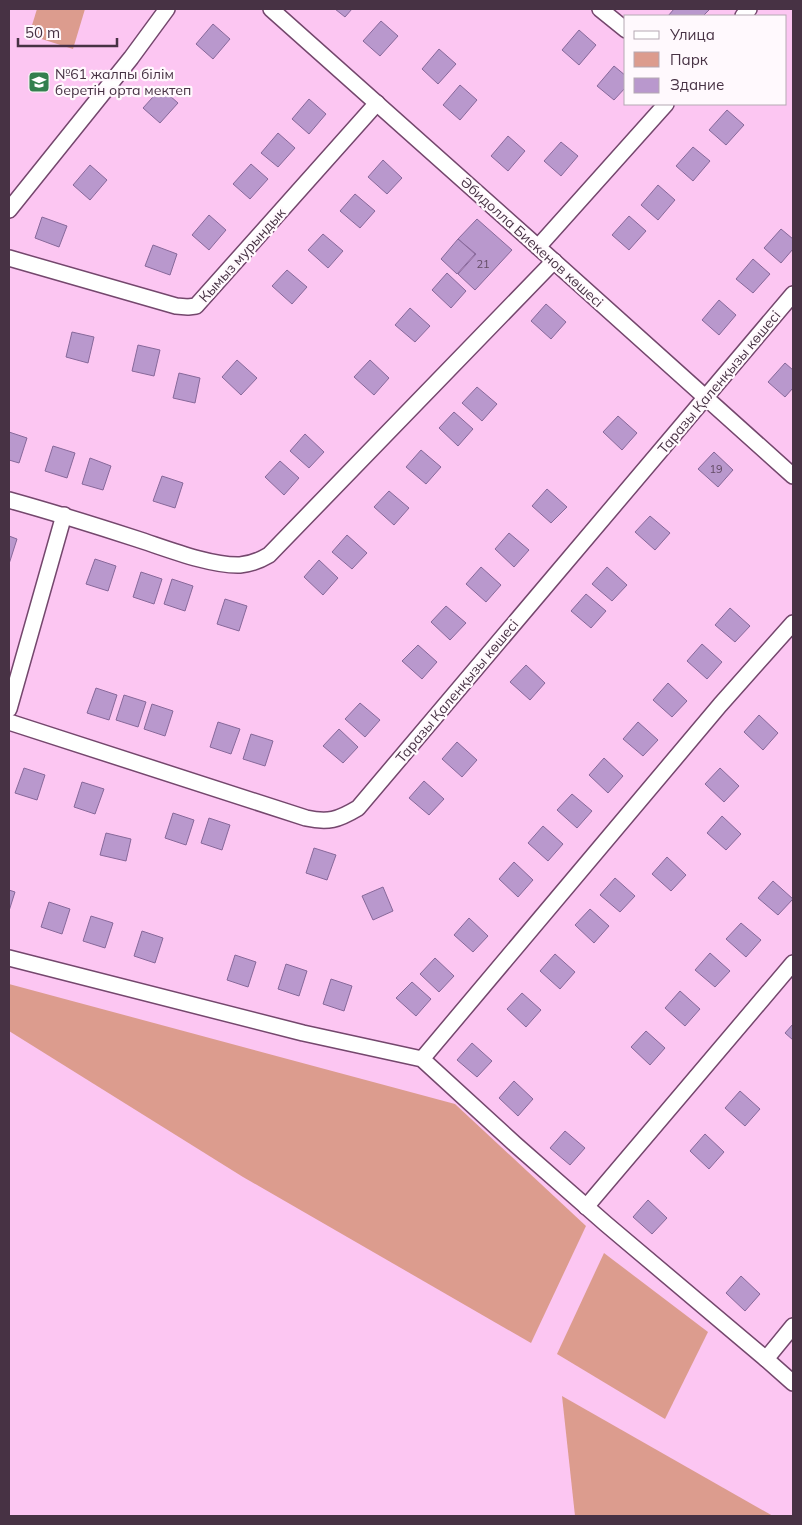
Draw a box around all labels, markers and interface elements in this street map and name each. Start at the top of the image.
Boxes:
scale bar [18,15,116,47]
legend [624,15,787,105]
text: 50 m [25,23,60,42]
text: Улица [669,25,715,44]
text: Парк [670,50,709,69]
place label: №61 жалпы білім беретін орта мектеп [55,65,191,99]
school or university icon: №61 жалпы білім беретін орта мектеп [27,70,51,94]
text: Здание [670,75,724,94]
street label: Әбидолла Биекенов көшесі [457,173,607,311]
street label: Кымыз мурындык [195,204,289,306]
house number: 21 [476,257,490,271]
street label: Таразы Қаленқызы көшесі [654,307,784,457]
house number: 19 [709,462,723,476]
street label: Таразы Қаленқызы көшесі [392,616,522,766]

